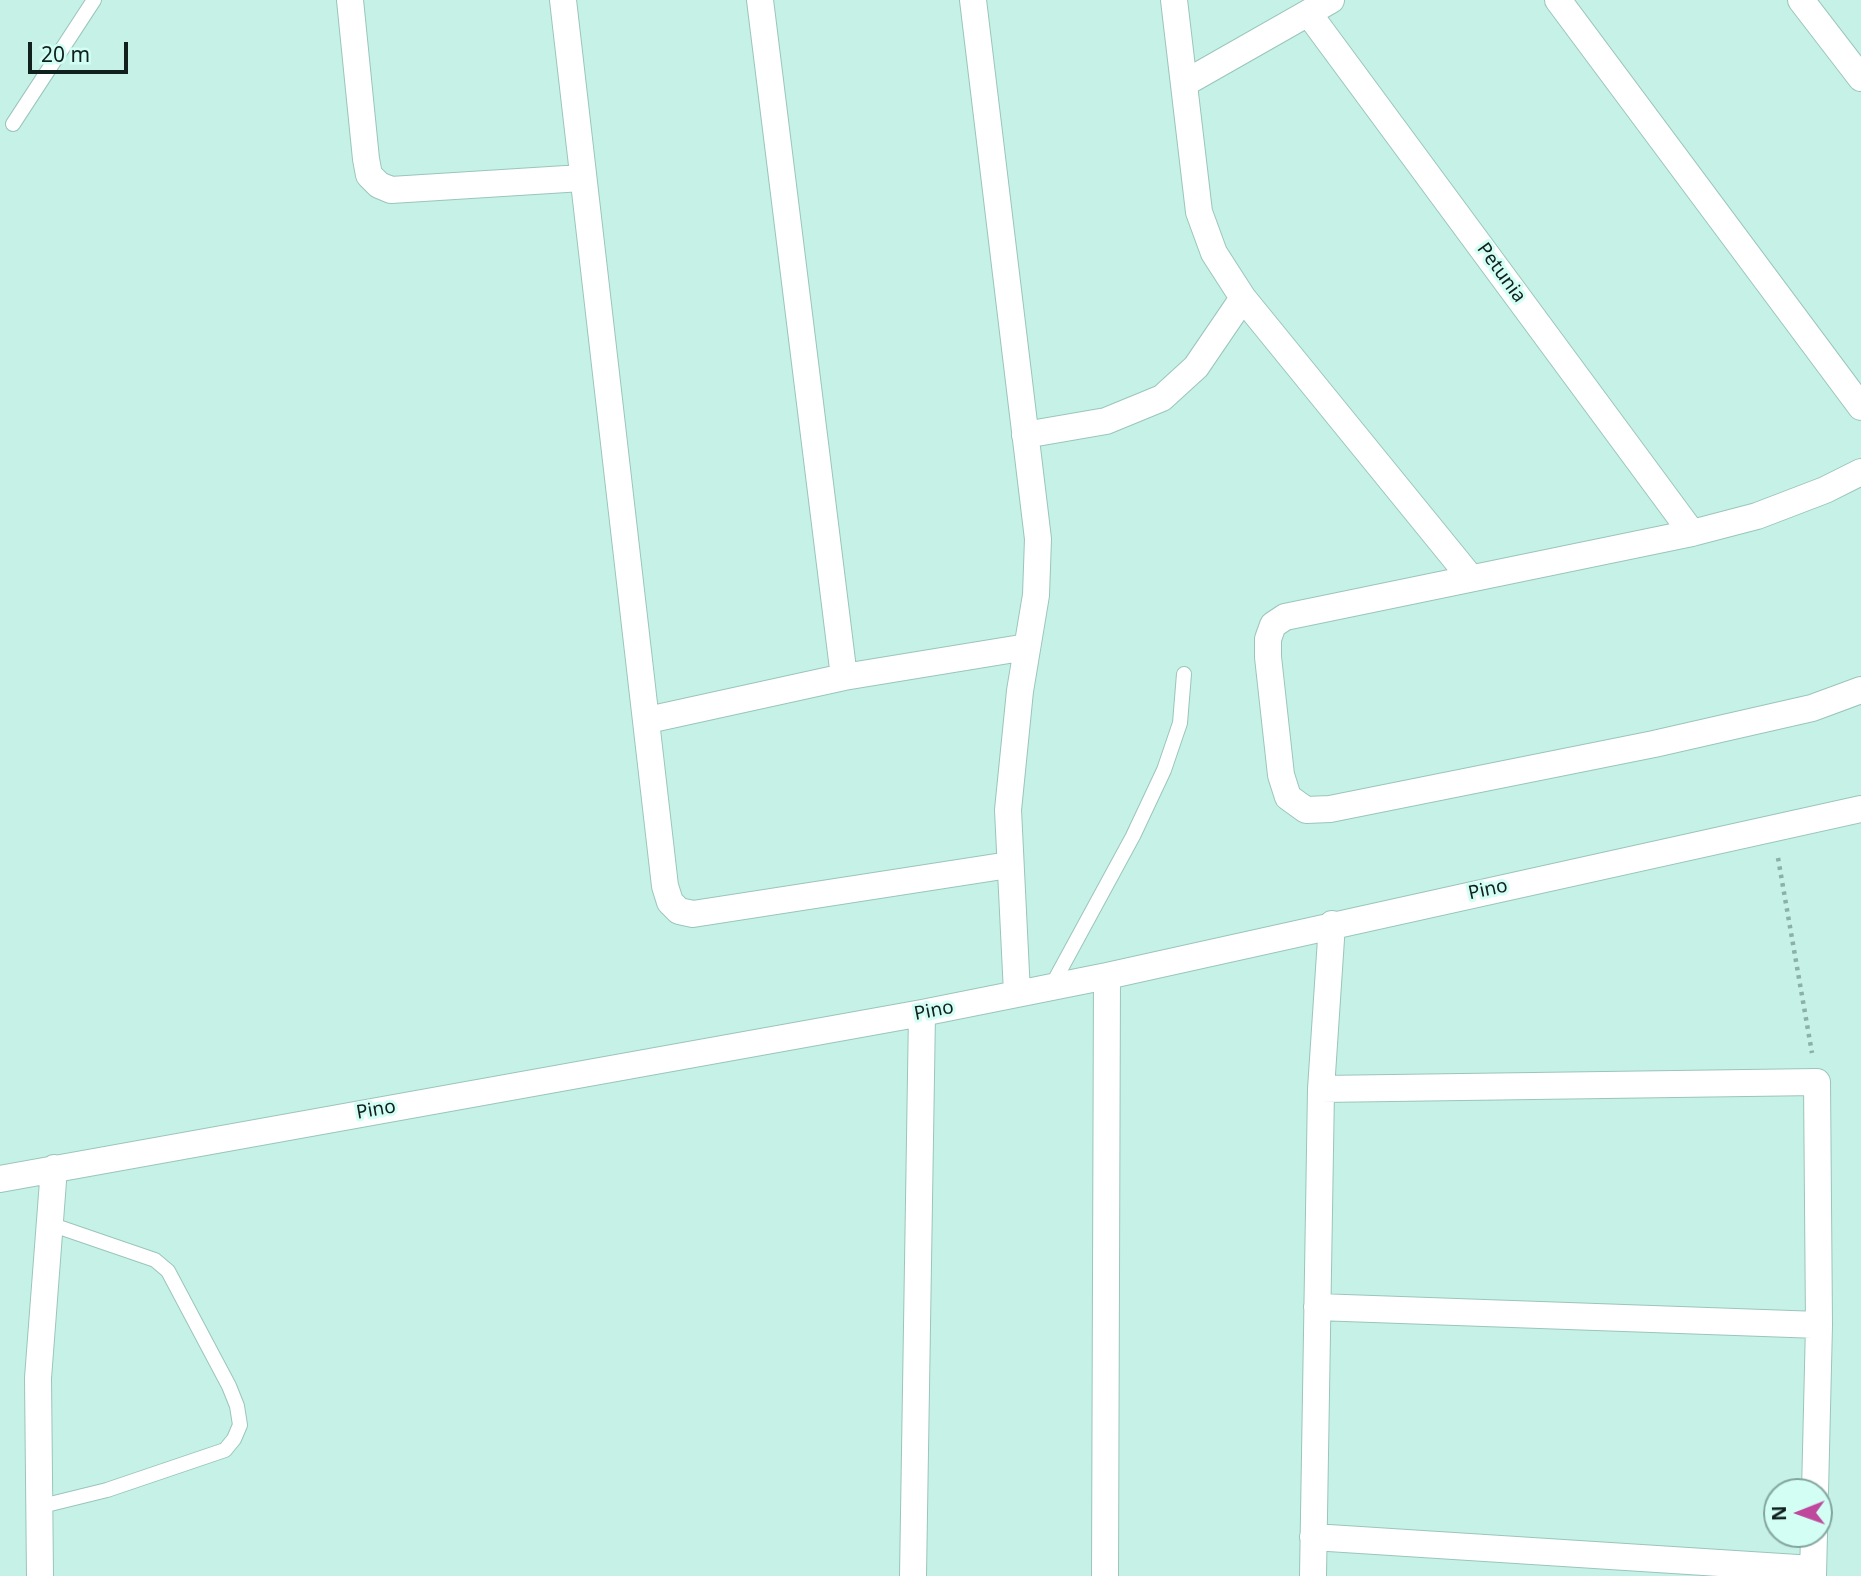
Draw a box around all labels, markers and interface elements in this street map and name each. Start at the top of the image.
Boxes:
scale bar [32,28,131,72]
text: 20 m [41,40,90,68]
street label: Petunia [1472,239,1530,307]
street label: Pino [1466,875,1510,905]
street label: Pino [912,996,956,1026]
street label: Pino [355,1095,397,1125]
north arrow [1763,1478,1833,1548]
text: N [1766,1505,1792,1521]

